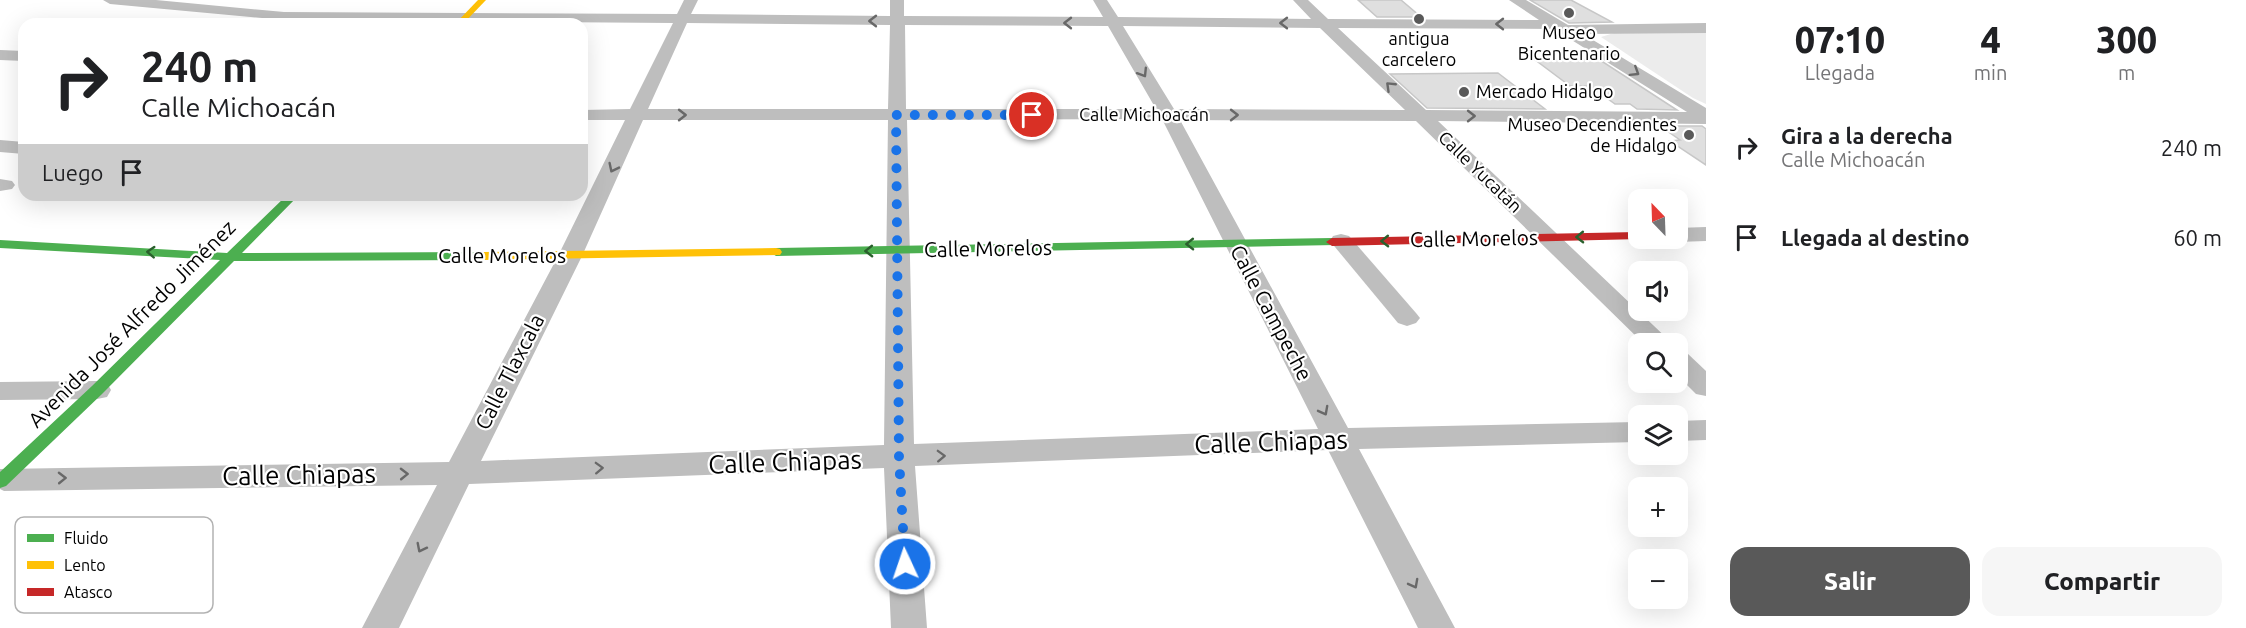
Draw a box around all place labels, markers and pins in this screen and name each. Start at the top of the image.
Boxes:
marker: Museo Bicentenario [1562,6,1576,20]
marker: antigua carcelero [1412,12,1426,26]
place label: Museo Bicentenario [1518,22,1620,63]
place label: antigua carcelero [1382,28,1456,69]
place label: Mercado Hidalgo [1476,81,1613,101]
marker: Mercado Hidalgo [1457,85,1471,99]
pin [1006,89,1057,140]
place label: Museo Decendientes de Hidalgo [1508,114,1677,155]
marker: Museo Decendientes de Hidalgo [1682,128,1696,142]

